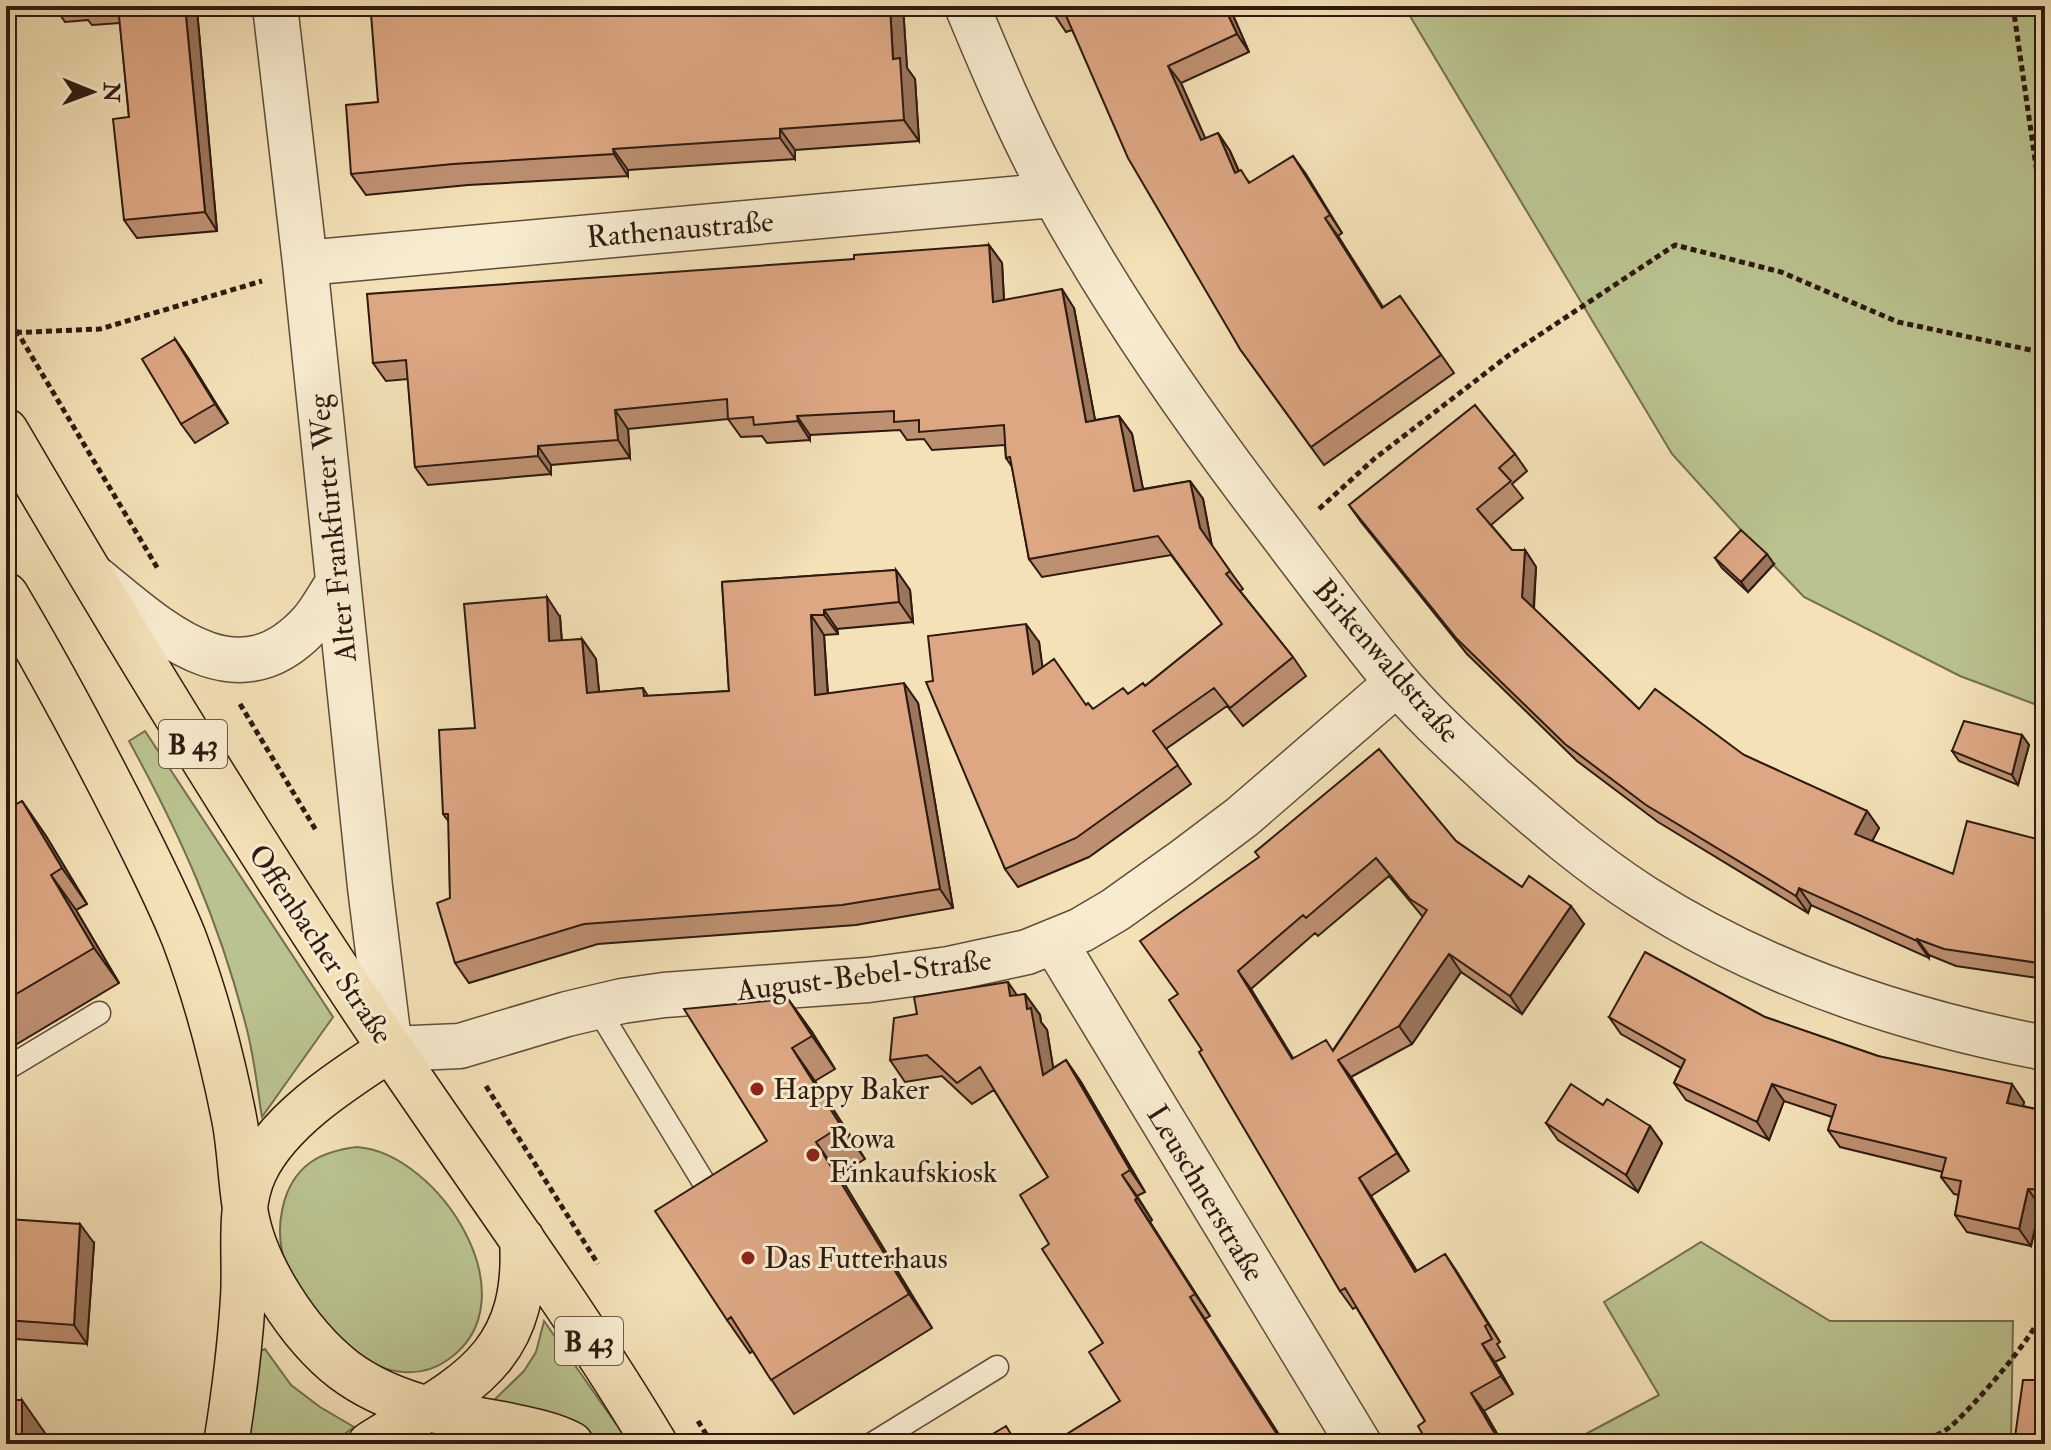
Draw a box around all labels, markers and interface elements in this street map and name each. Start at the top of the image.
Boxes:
north arrow [52,52,132,132]
text: N [97,81,125,103]
street label: Rathenaustraße [585,203,775,256]
street label: Alter Frankfurter Weg [300,391,365,665]
street label: Birkenwaldstraße [1305,572,1468,751]
road number: B 43 [159,720,227,768]
street label: Offenbacher Straße [240,837,401,1051]
street label: August-Bebel-Straße [734,942,993,1010]
place label: Happy Baker [773,1071,929,1108]
marker: Happy Baker [748,1080,766,1098]
street label: Leuschnerstraße [1138,1098,1273,1288]
place label: Rowa Einkaufskiosk [829,1120,997,1191]
marker: Rowa Einkaufskiosk [804,1146,822,1164]
place label: Das Futterhaus [764,1240,948,1277]
marker: Das Futterhaus [739,1249,757,1267]
road number: B 43 [555,1317,623,1365]

